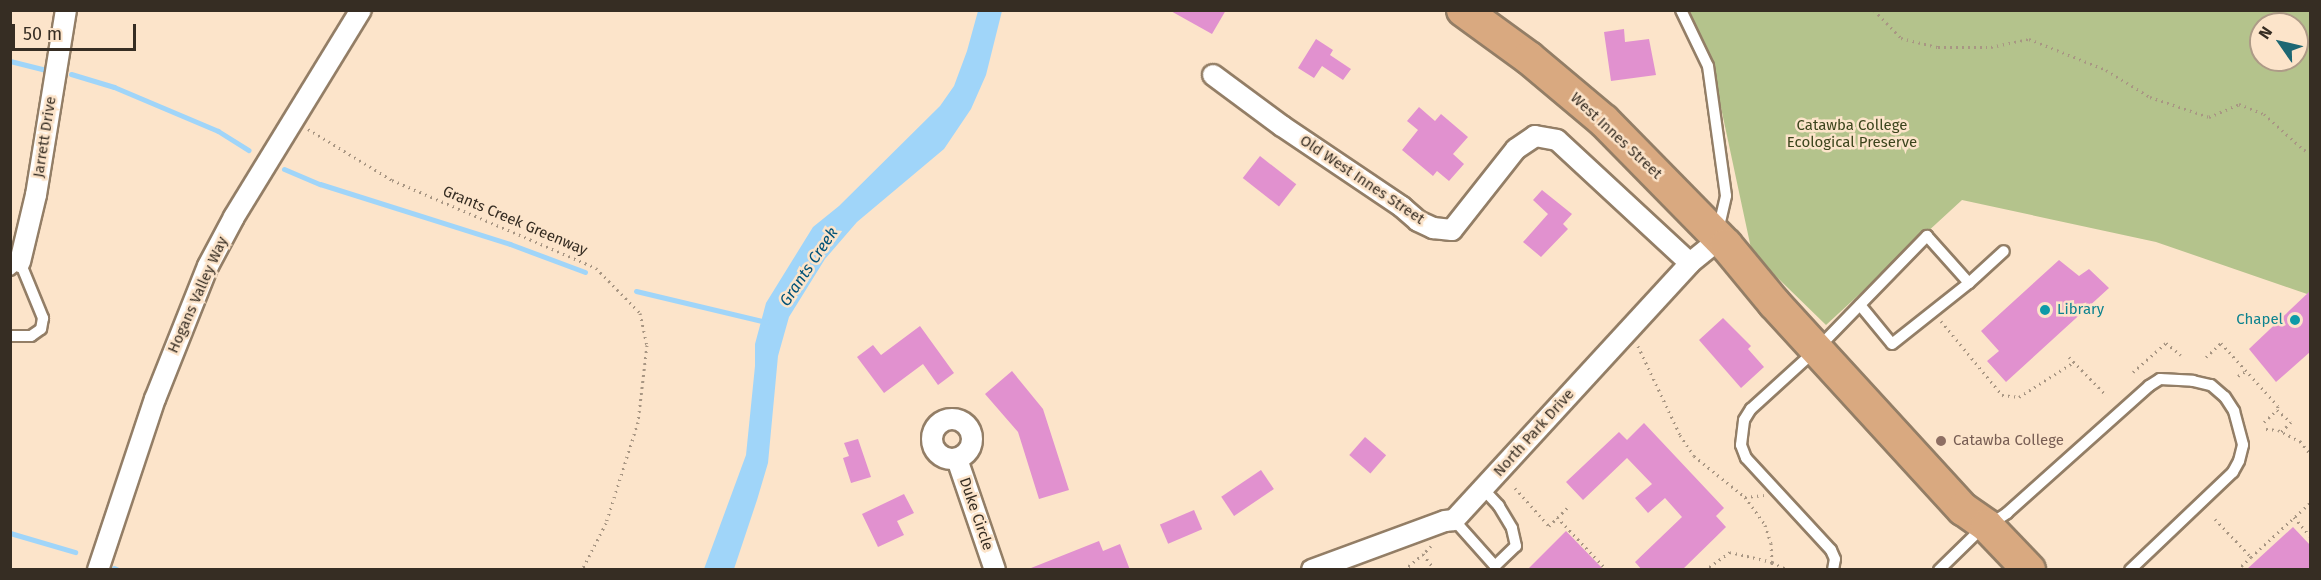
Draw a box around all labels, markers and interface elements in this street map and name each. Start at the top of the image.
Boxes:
scale bar [15,12,140,50]
north arrow [2249,12,2309,72]
text: 50 m [23,23,62,45]
text: N [2254,23,2276,42]
street label: West Innes Street [1566,89,1666,183]
street label: Jarrett Drive [30,95,60,179]
park label: Catawba College Ecological Preserve [1787,116,1917,151]
street label: Old West Innes Street [1296,132,1428,228]
street label: Grants Creek Greenway [440,182,590,260]
water label: Grants Creek [776,224,842,310]
street label: Hogans Valley Way [164,234,232,356]
place label: Library [2057,301,2104,319]
marker: Library [2038,303,2052,317]
place label: Chapel [2236,311,2283,329]
marker: Chapel [2288,313,2302,327]
street label: North Park Drive [1490,385,1578,481]
place label: Catawba College [1953,432,2064,450]
marker: Catawba College [1934,434,1948,448]
street label: Duke Circle [955,475,997,553]

